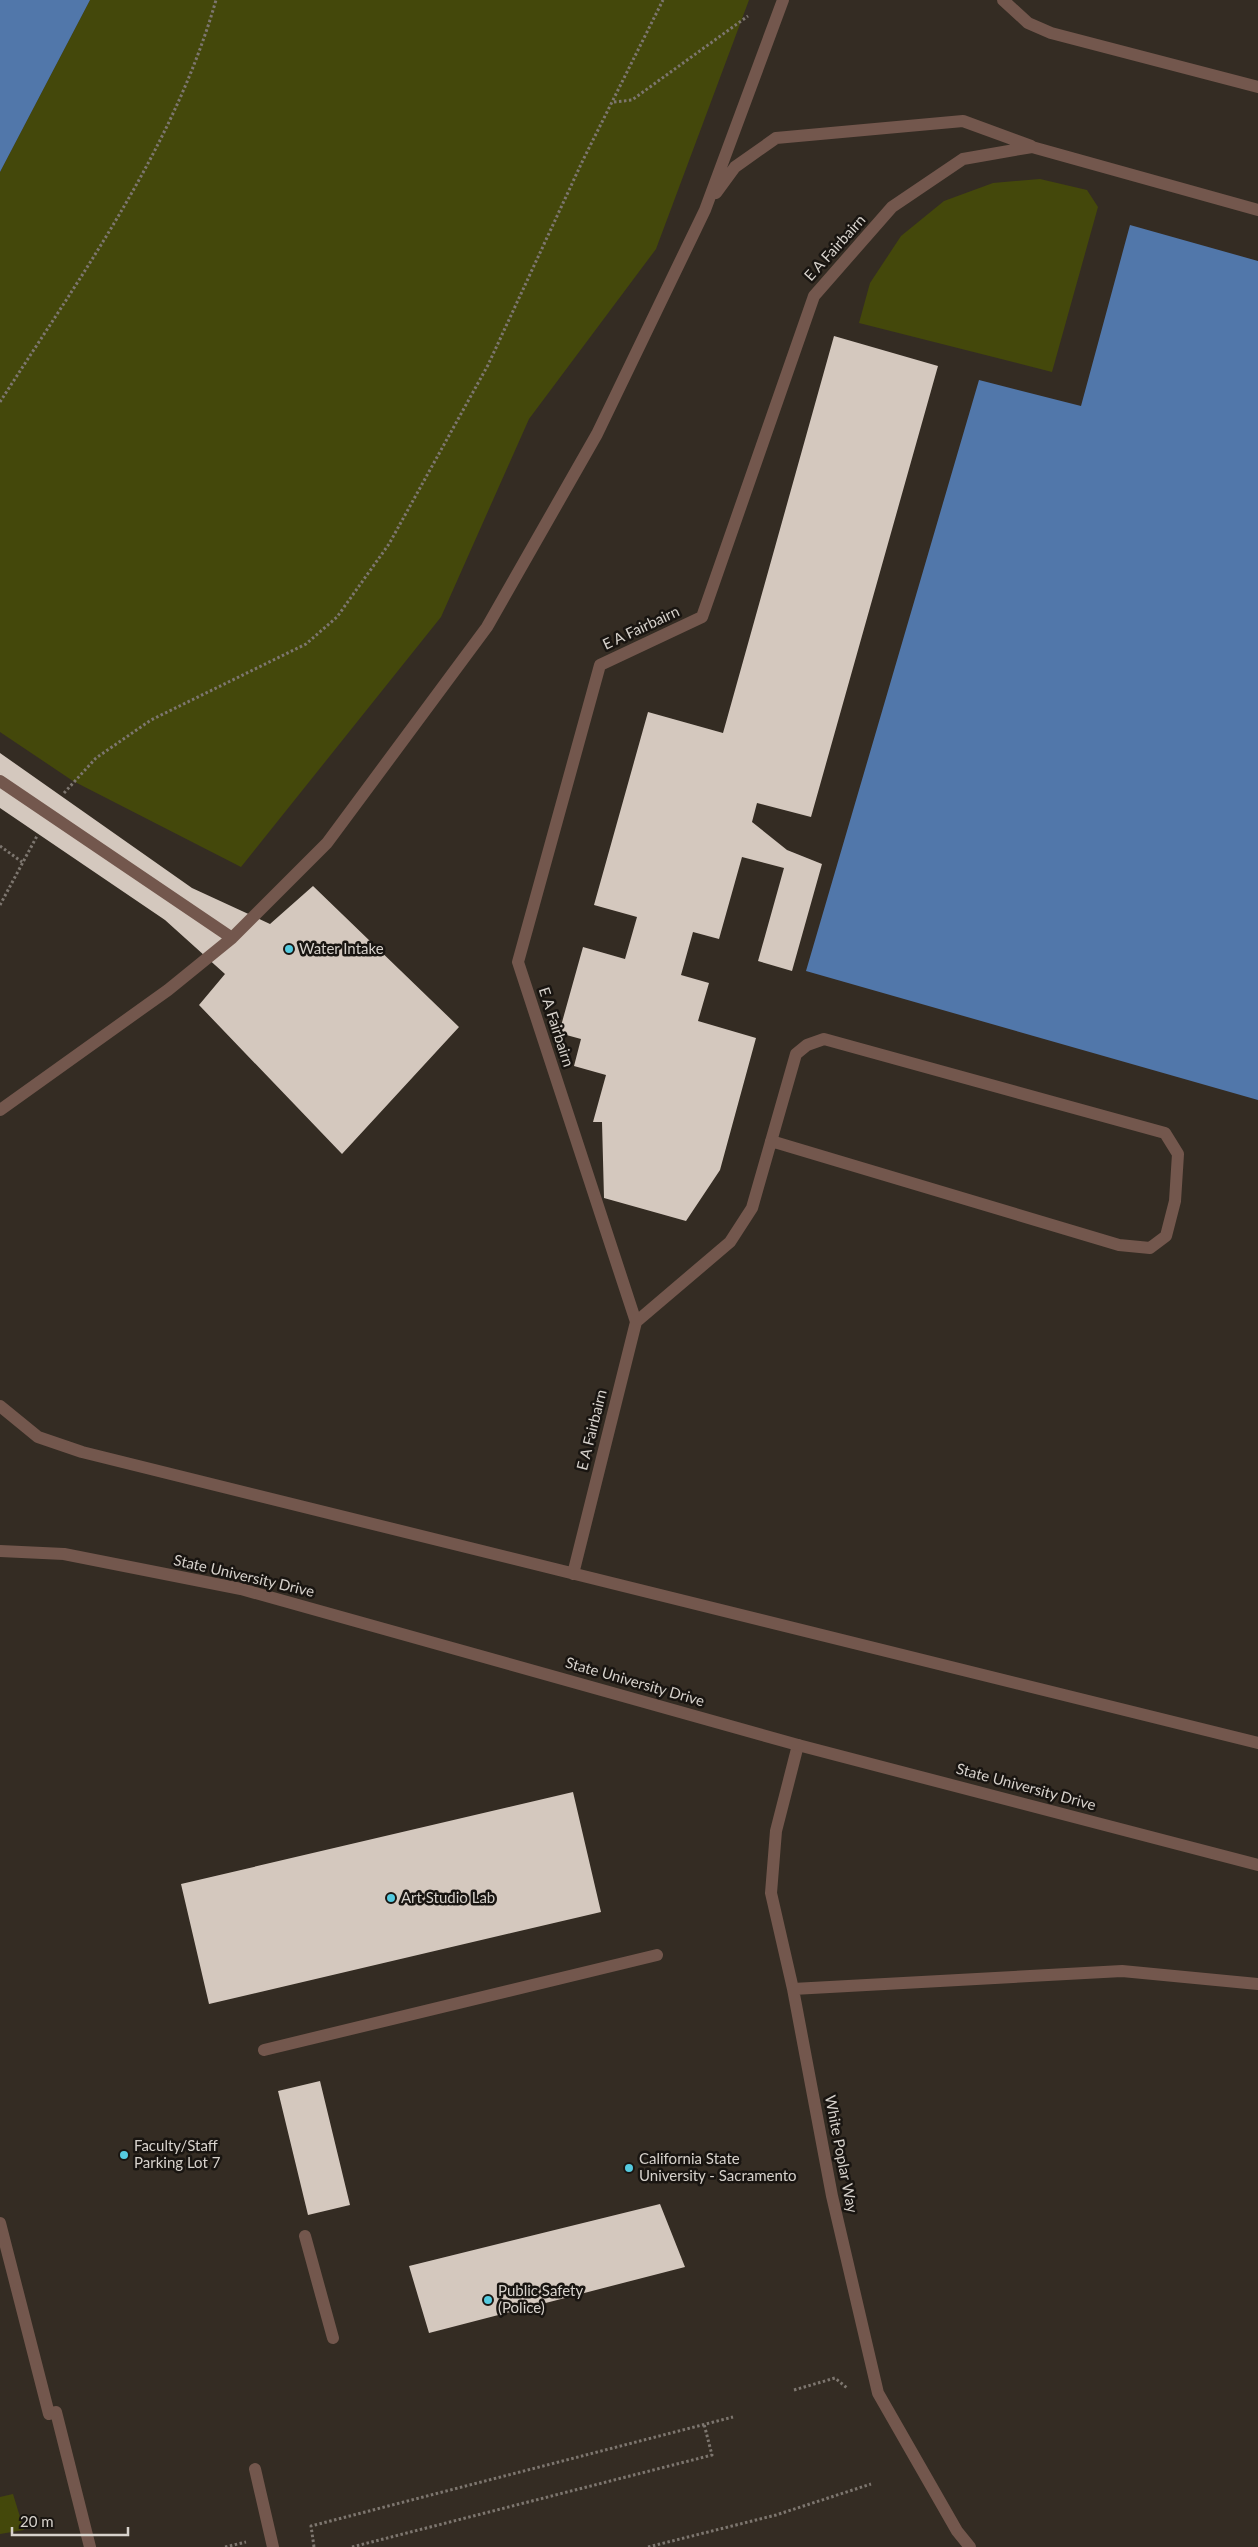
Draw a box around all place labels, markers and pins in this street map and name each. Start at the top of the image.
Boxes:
place label: Water Intake [299,939,384,957]
marker: Water Intake [283,943,295,955]
place label: Art Studio Lab [401,1888,495,1906]
marker: Art Studio Lab [385,1892,397,1904]
place label: Faculty/Staff Parking Lot 7 [134,2136,221,2171]
marker: Faculty/Staff Parking Lot 7 [118,2149,130,2161]
place label: California State University - Sacramento [639,2149,797,2184]
marker: California State University - Sacramento [623,2162,635,2174]
place label: Public Safety (Police) [498,2281,583,2316]
marker: Public Safety (Police) [482,2294,494,2306]

